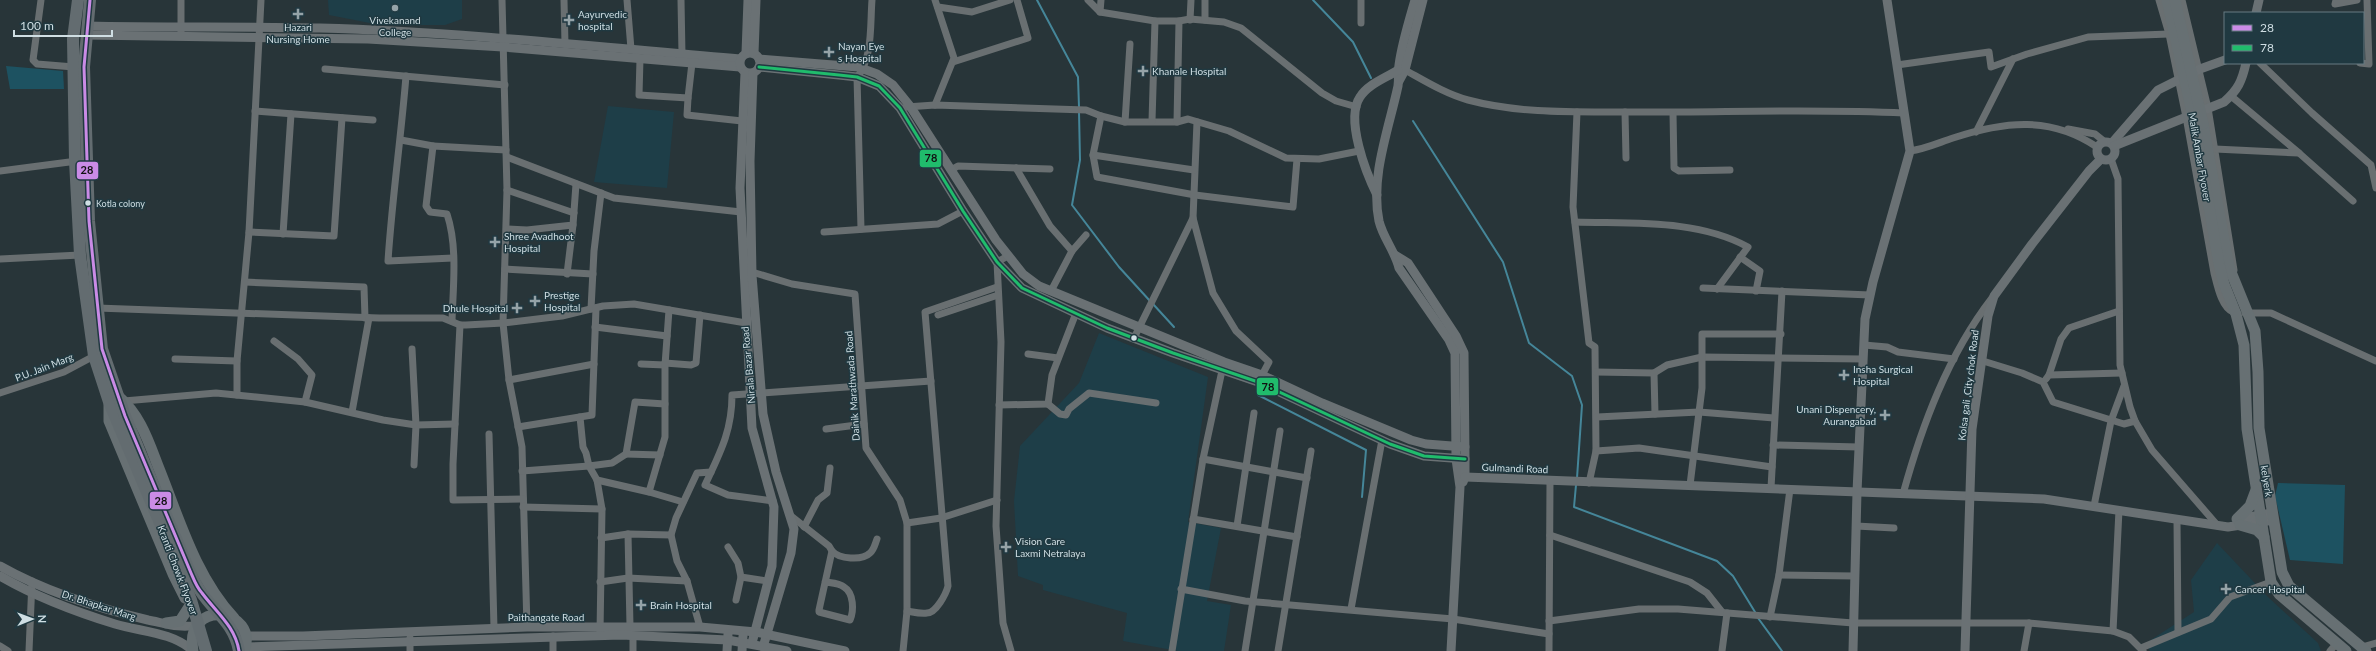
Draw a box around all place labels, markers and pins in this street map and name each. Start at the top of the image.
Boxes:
marker: Vivekanand College [390,3,400,13]
marker: Hazari Nursing Home [292,8,304,20]
place label: Aayurvedic hospital [578,8,627,32]
place label: Vivekanand College [369,14,421,38]
marker: Aayurvedic hospital [563,14,575,26]
place label: Hazari Nursing Home [266,21,330,45]
place label: Nayan Eye s Hospital [838,40,884,64]
marker: Nayan Eye s Hospital [823,46,835,58]
marker: Khanale Hospital [1137,65,1149,77]
place label: Khanale Hospital [1152,65,1226,77]
marker: Kotla colony [83,198,93,208]
place label: Kotla colony [96,198,145,209]
place label: Shree Avadhoot Hospital [504,230,574,254]
marker: Shree Avadhoot Hospital [489,236,501,248]
place label: Prestige Hospital [544,289,580,313]
marker: Prestige Hospital [529,295,541,307]
place label: Dhule Hospital [443,302,508,314]
marker: Dhule Hospital [511,302,523,314]
unlabelled marker [1129,333,1139,343]
place label: Insha Surgical Hospital [1853,363,1913,387]
marker: Insha Surgical Hospital [1838,369,1850,381]
place label: Unani Dispencery, Aurangabad [1796,403,1876,427]
marker: Unani Dispencery, Aurangabad [1879,409,1891,421]
place label: Vision Care Laxmi Netralaya [1015,535,1085,559]
marker: Vision Care Laxmi Netralaya [1000,541,1012,553]
marker: Cancer Hospital [2220,583,2232,595]
place label: Cancer Hospital [2235,583,2305,595]
marker: Brain Hospital [635,599,647,611]
place label: Brain Hospital [650,599,712,611]

